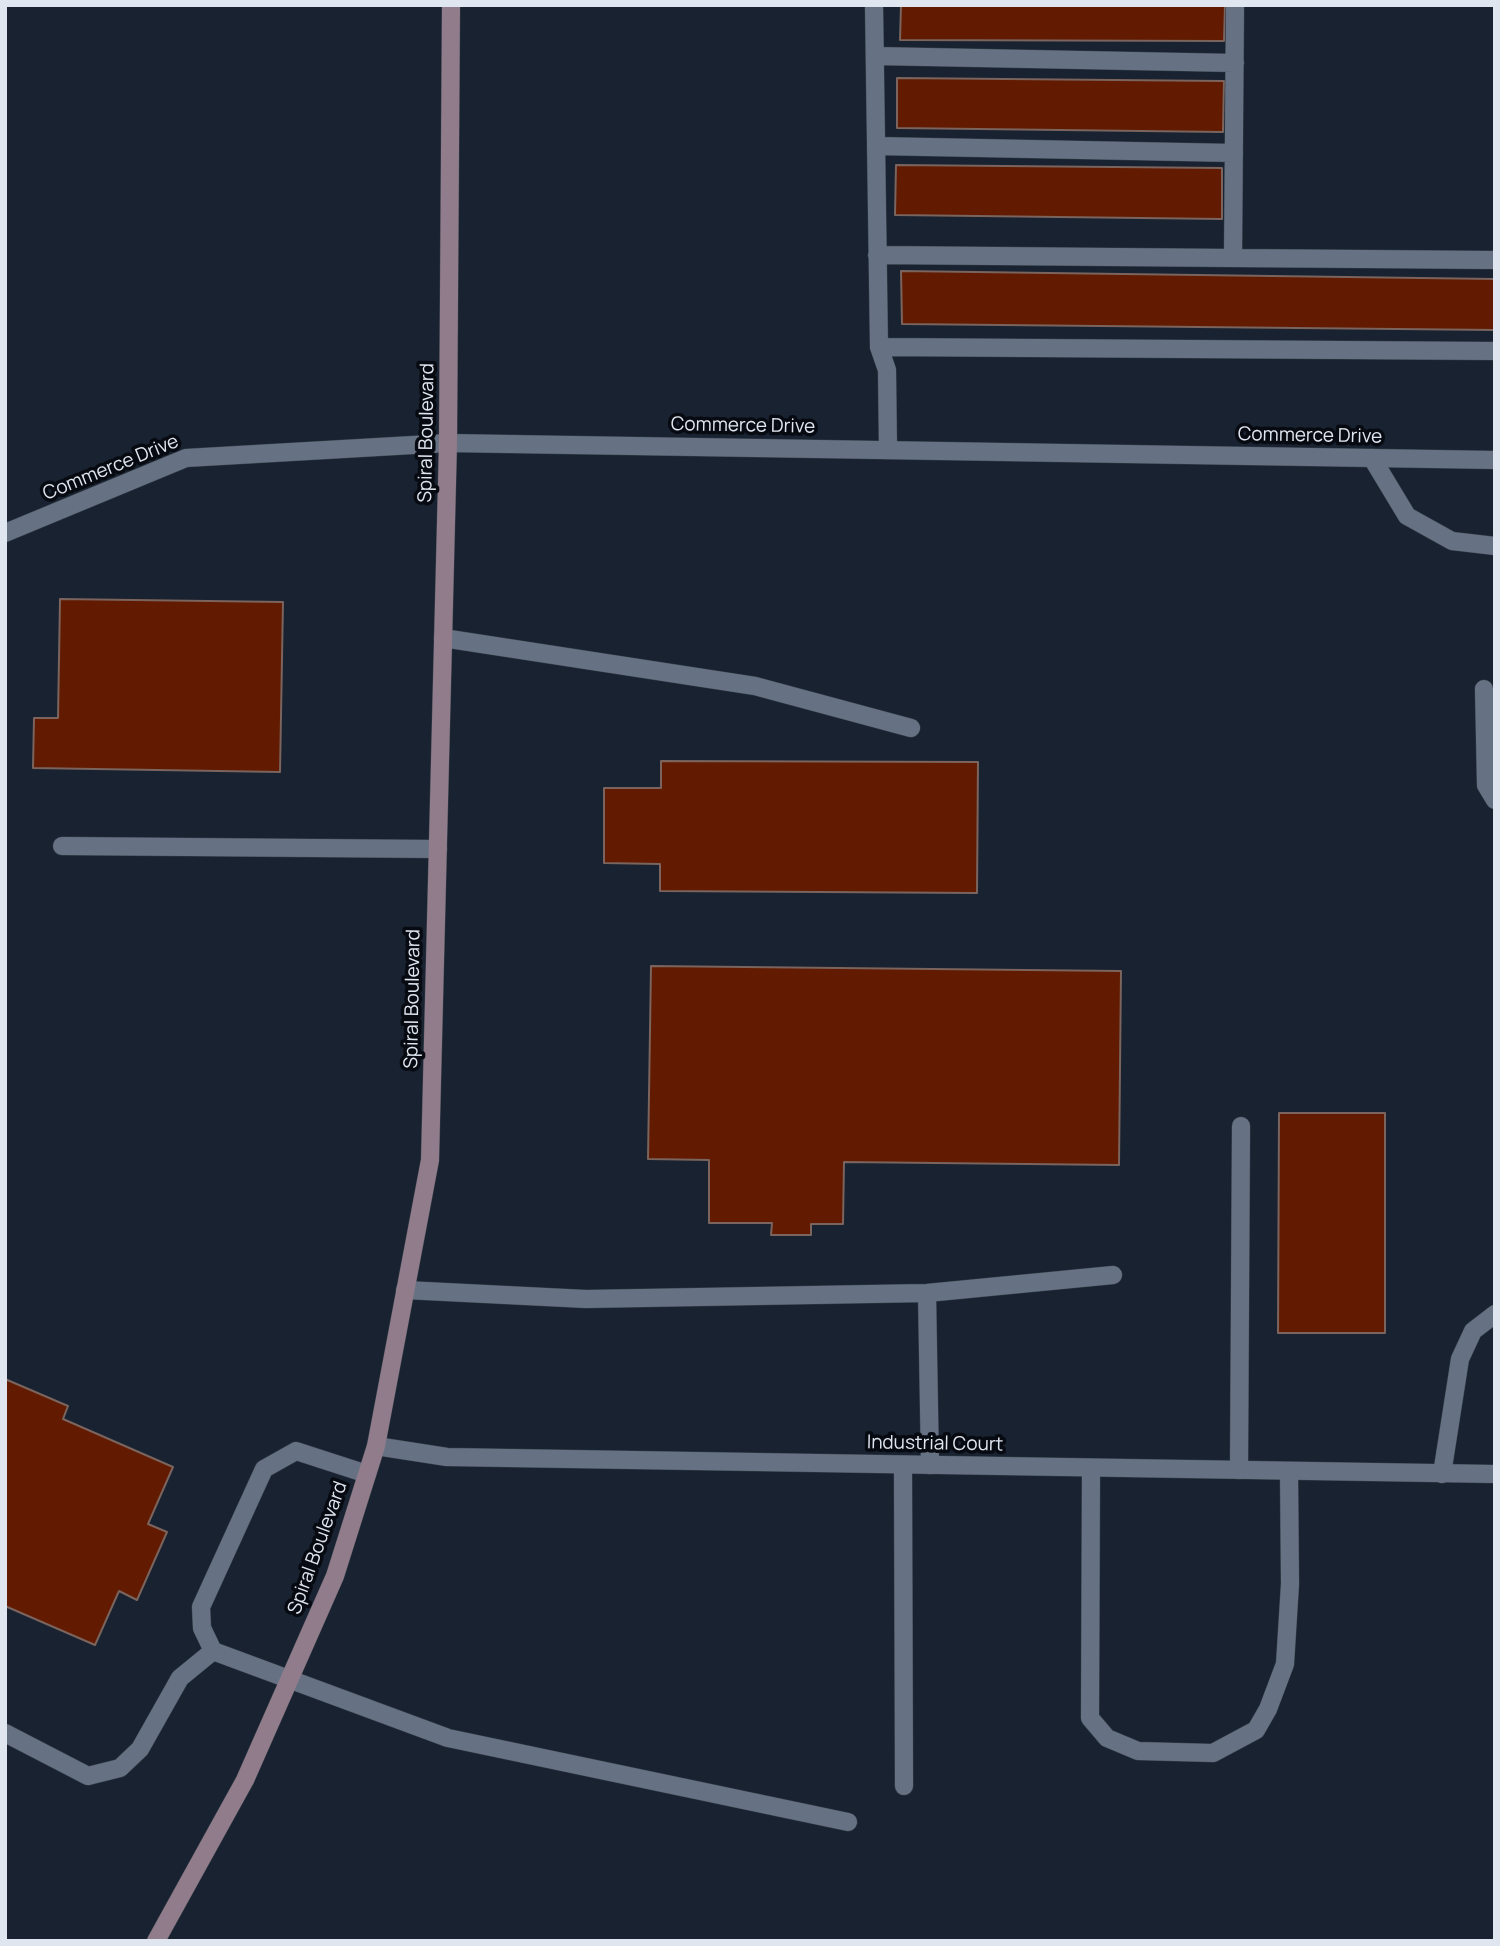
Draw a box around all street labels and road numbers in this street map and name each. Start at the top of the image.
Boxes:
street label: Spiral Boulevard [414,363,440,503]
street label: Commerce Drive [671,413,815,439]
street label: Commerce Drive [1238,423,1382,449]
street label: Commerce Drive [40,430,182,506]
street label: Spiral Boulevard [400,929,426,1069]
street label: Industrial Court [867,1431,1003,1457]
street label: Spiral Boulevard [283,1479,353,1617]

